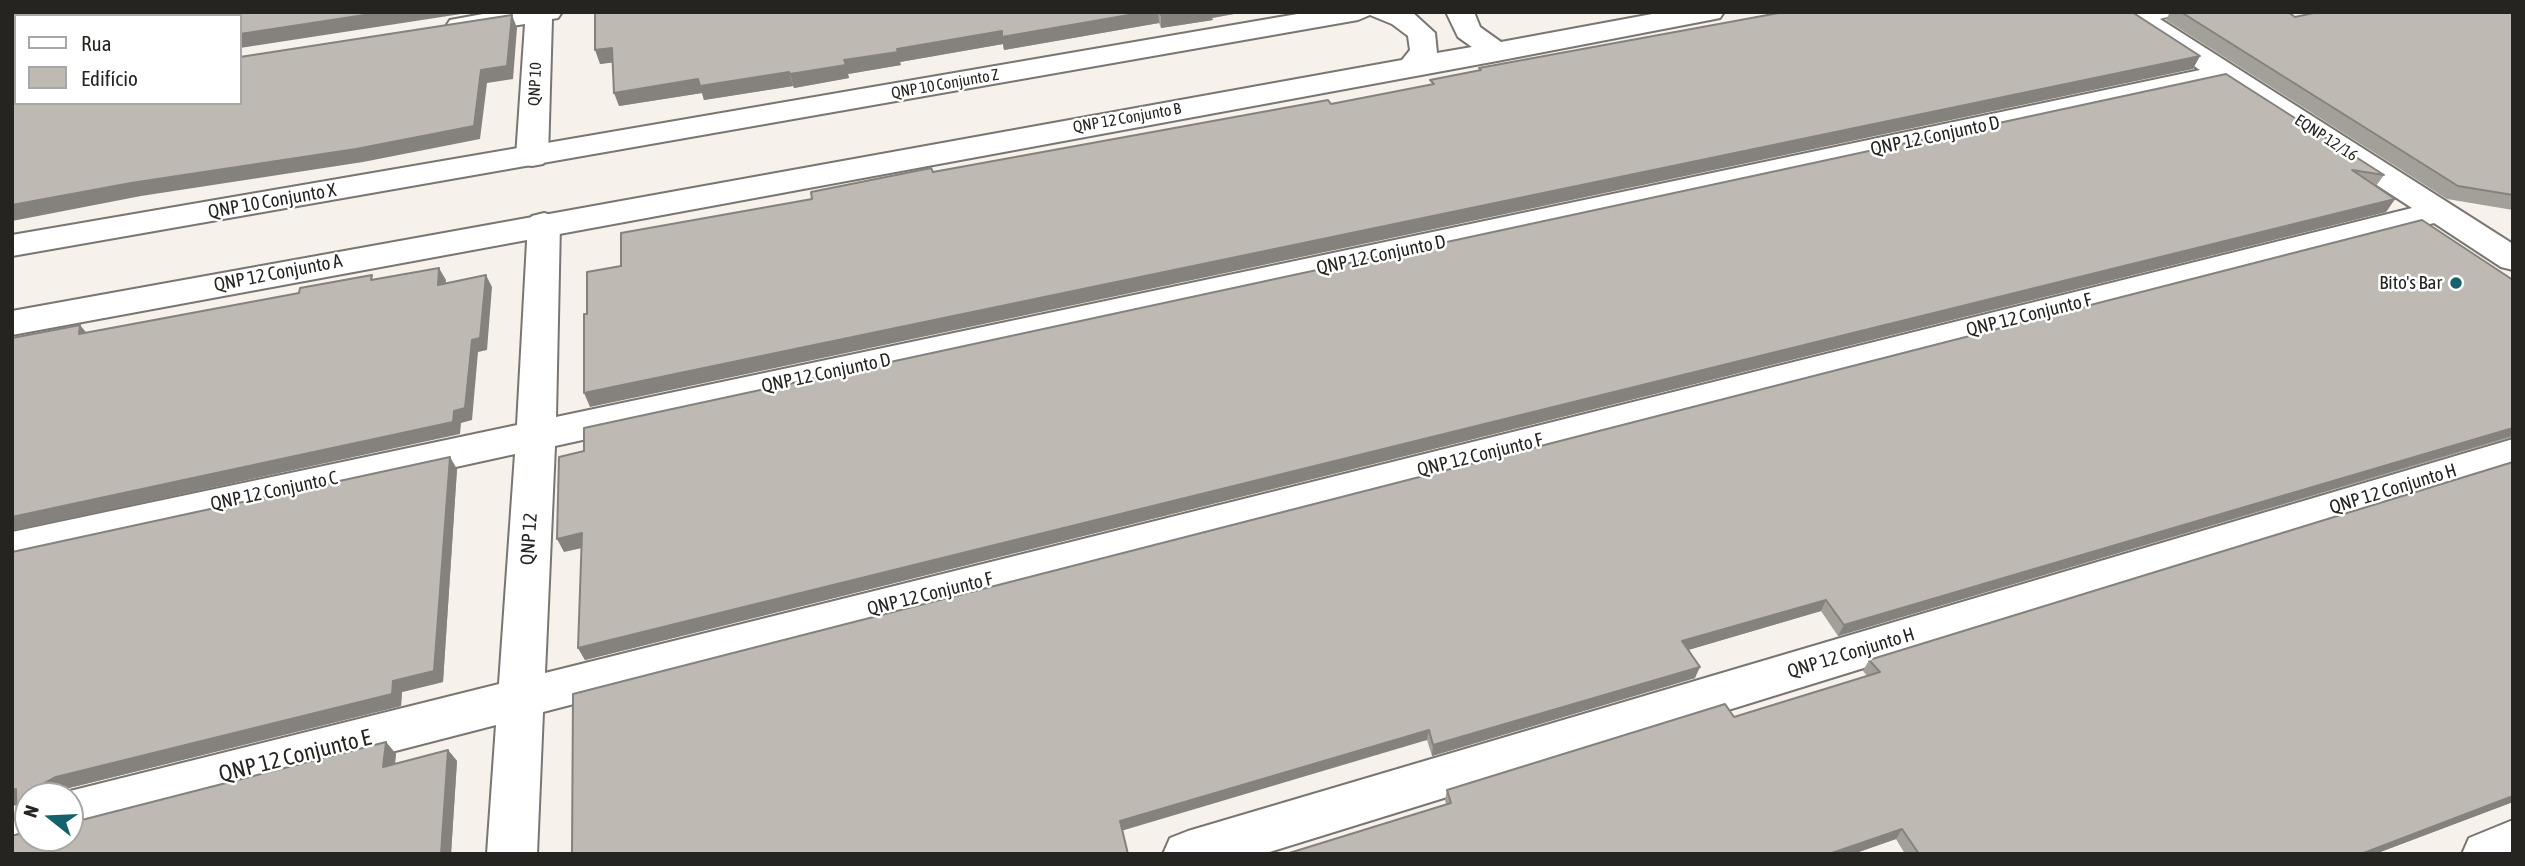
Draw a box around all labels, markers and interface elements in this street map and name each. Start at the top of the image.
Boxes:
legend [14,14,242,105]
text: Rua [81,31,111,55]
street label: QNP 10 [524,62,546,106]
street label: QNP 10 Conjunto Z [890,65,1000,103]
text: Edifício [81,66,138,90]
street label: QNP 12 Conjunto B [1071,99,1183,137]
street label: QNP 12 Conjunto D [1868,111,2002,161]
street label: EQNP 12/16 [2291,111,2361,165]
street label: QNP 10 Conjunto X [206,179,338,223]
street label: QNP 12 Conjunto D [1314,230,1448,280]
street label: QNP 12 Conjunto A [212,249,344,297]
place label: Bito's Bar [2379,272,2442,294]
marker: Bito's Bar [2448,275,2464,291]
street label: QNP 12 Conjunto F [1964,288,2094,342]
street label: QNP 12 Conjunto D [759,348,893,398]
street label: QNP 12 Conjunto F [1415,428,1545,482]
street label: QNP 12 Conjunto H [2327,459,2459,519]
street label: QNP 12 Conjunto C [208,466,340,516]
street label: QNP 12 [516,512,542,566]
street label: QNP 12 Conjunto F [865,567,995,621]
street label: QNP 12 Conjunto H [1785,623,1917,683]
street label: QNP 12 Conjunto E [216,724,374,788]
north arrow [14,782,84,852]
text: N [19,802,43,820]

